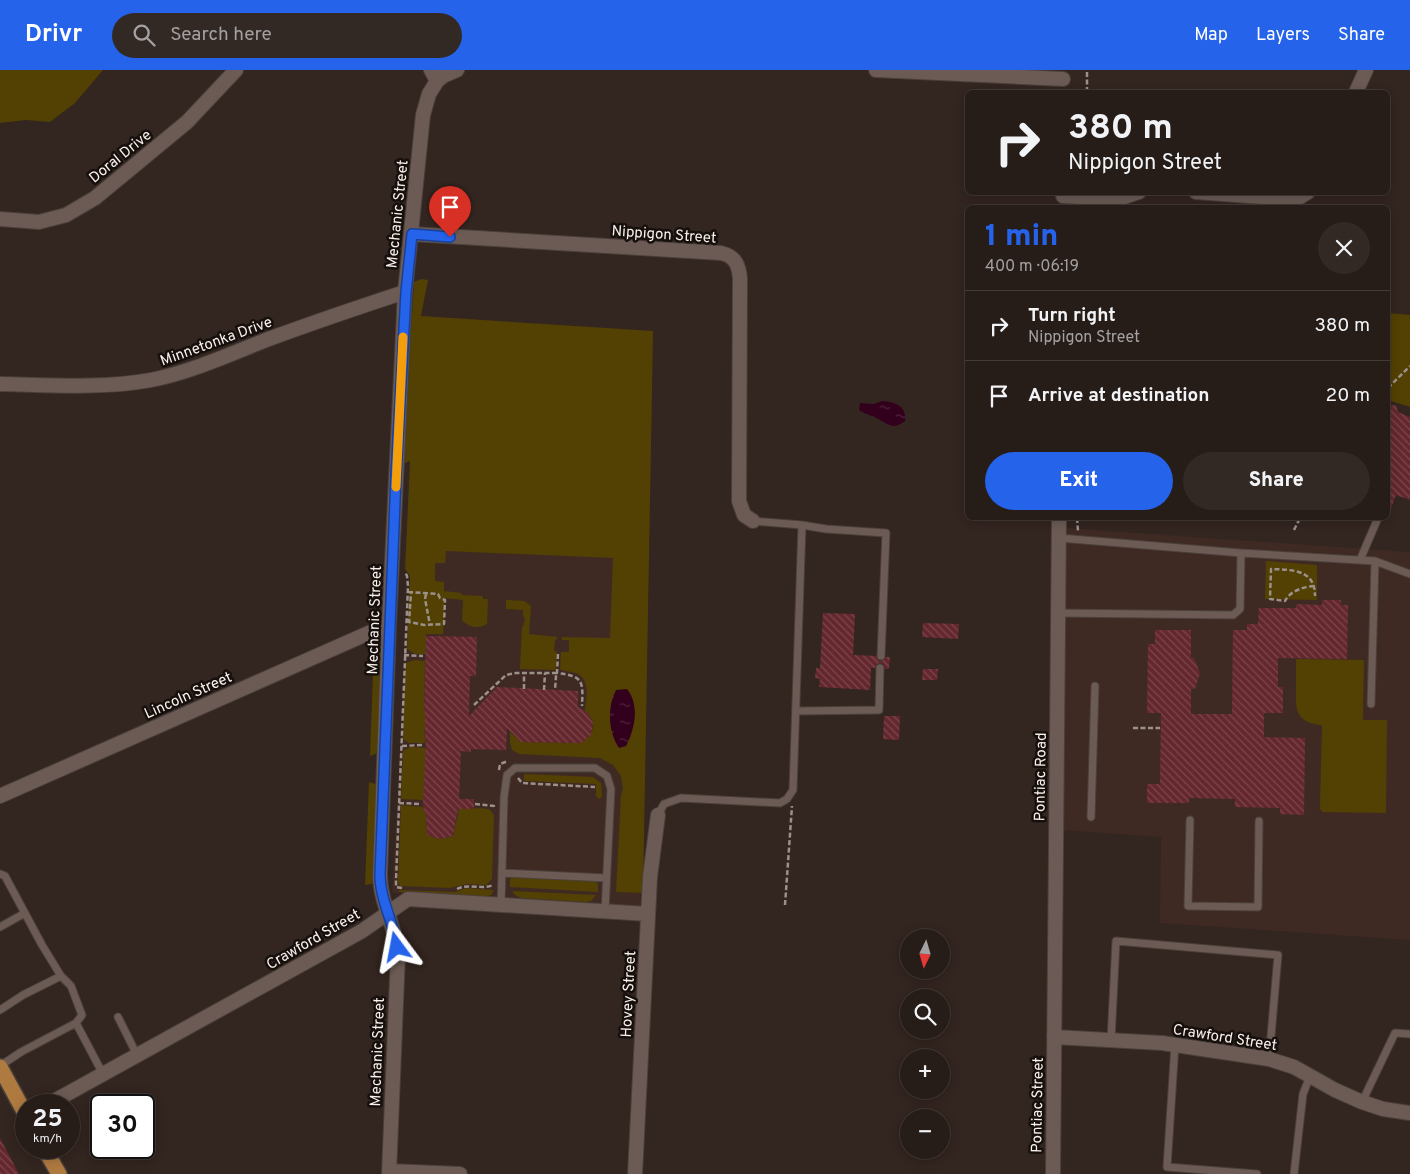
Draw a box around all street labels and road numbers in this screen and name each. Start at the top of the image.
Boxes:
street label: Doral Drive [86,126,156,188]
street label: Mechanic Street [383,159,414,269]
street label: Nippigon Street [611,222,717,249]
street label: Minnetonka Drive [158,313,275,371]
street label: Mechanic Street [364,565,387,675]
street label: Lincoln Street [142,669,235,724]
street label: Pontiac Road [1031,732,1052,822]
street label: Crawford Street [263,906,364,975]
street label: Hovey Street [618,950,641,1038]
street label: Mechanic Street [367,997,390,1107]
street label: Crawford Street [1171,1021,1278,1056]
street label: Pontiac Street [1028,1057,1049,1153]

